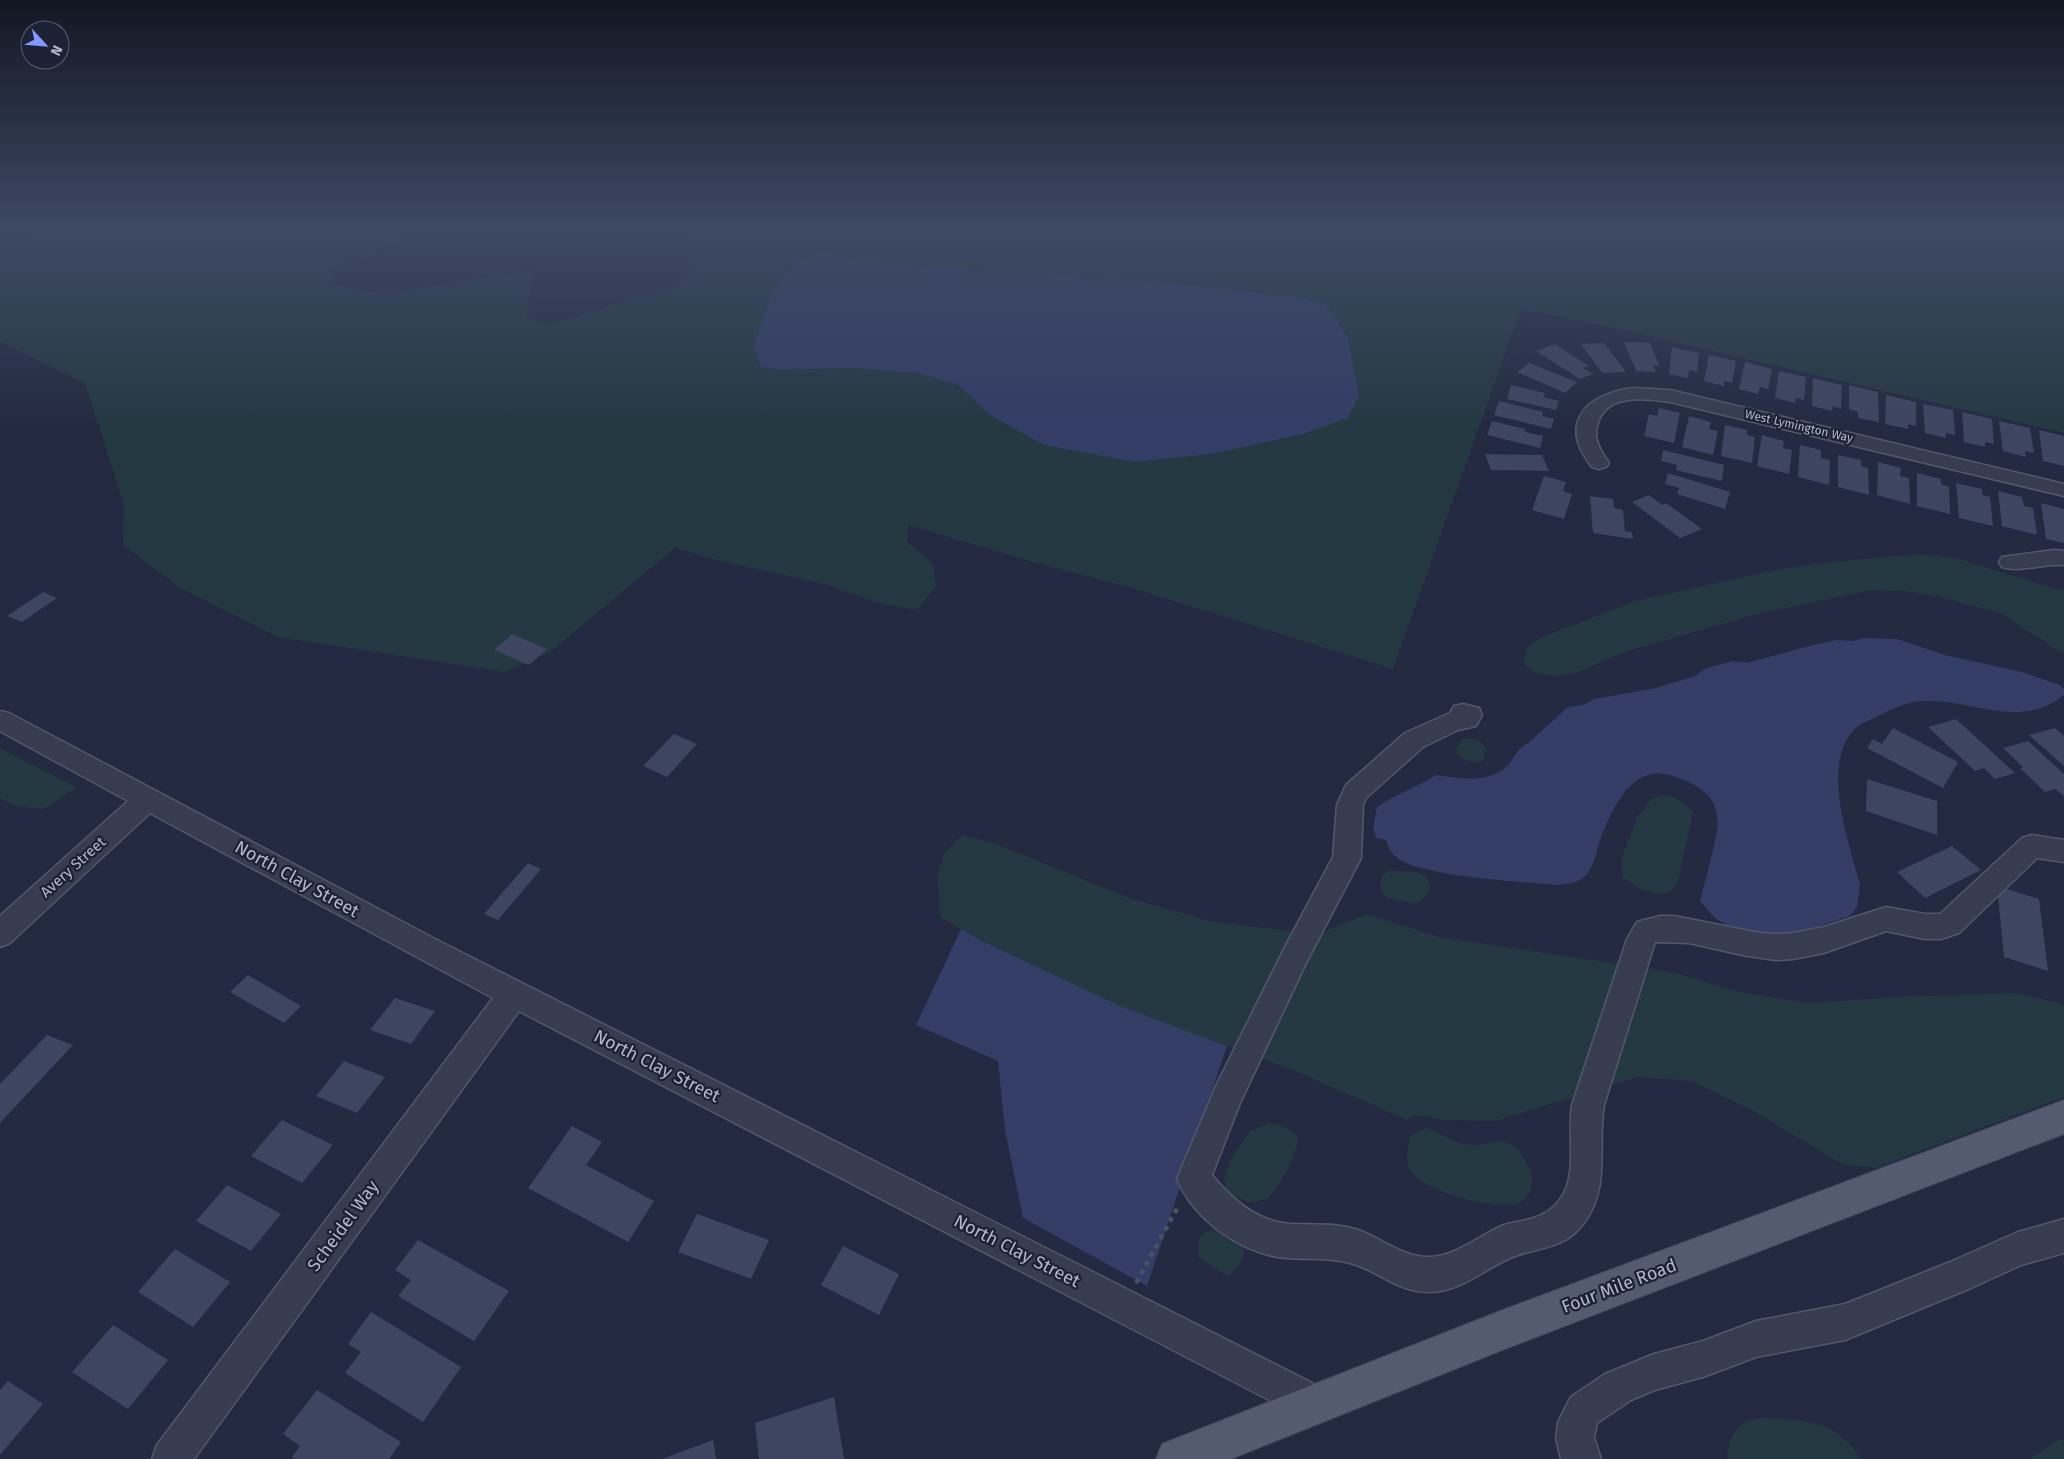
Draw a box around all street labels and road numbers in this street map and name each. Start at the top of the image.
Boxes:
street label: West Lymington Way [1744,407,1855,445]
street label: Avery Street [37,833,110,901]
street label: North Clay Street [231,836,363,922]
street label: North Clay Street [590,1025,724,1107]
street label: Scheidel Way [303,1176,383,1276]
street label: North Clay Street [950,1210,1084,1292]
street label: Four Mile Road [1558,1254,1680,1318]

